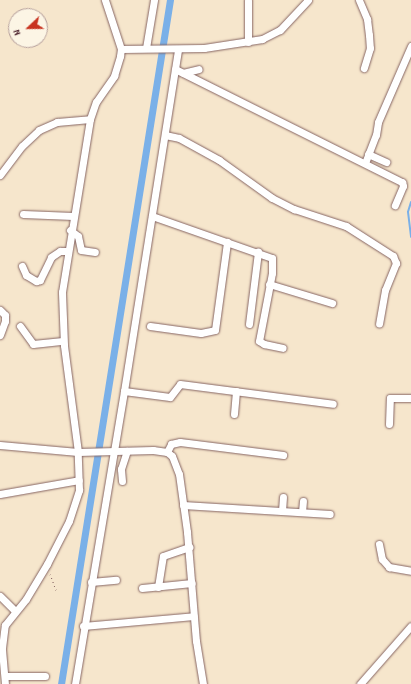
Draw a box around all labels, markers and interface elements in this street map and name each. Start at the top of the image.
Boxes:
north arrow [8,8,48,48]
text: N [9,27,26,38]

